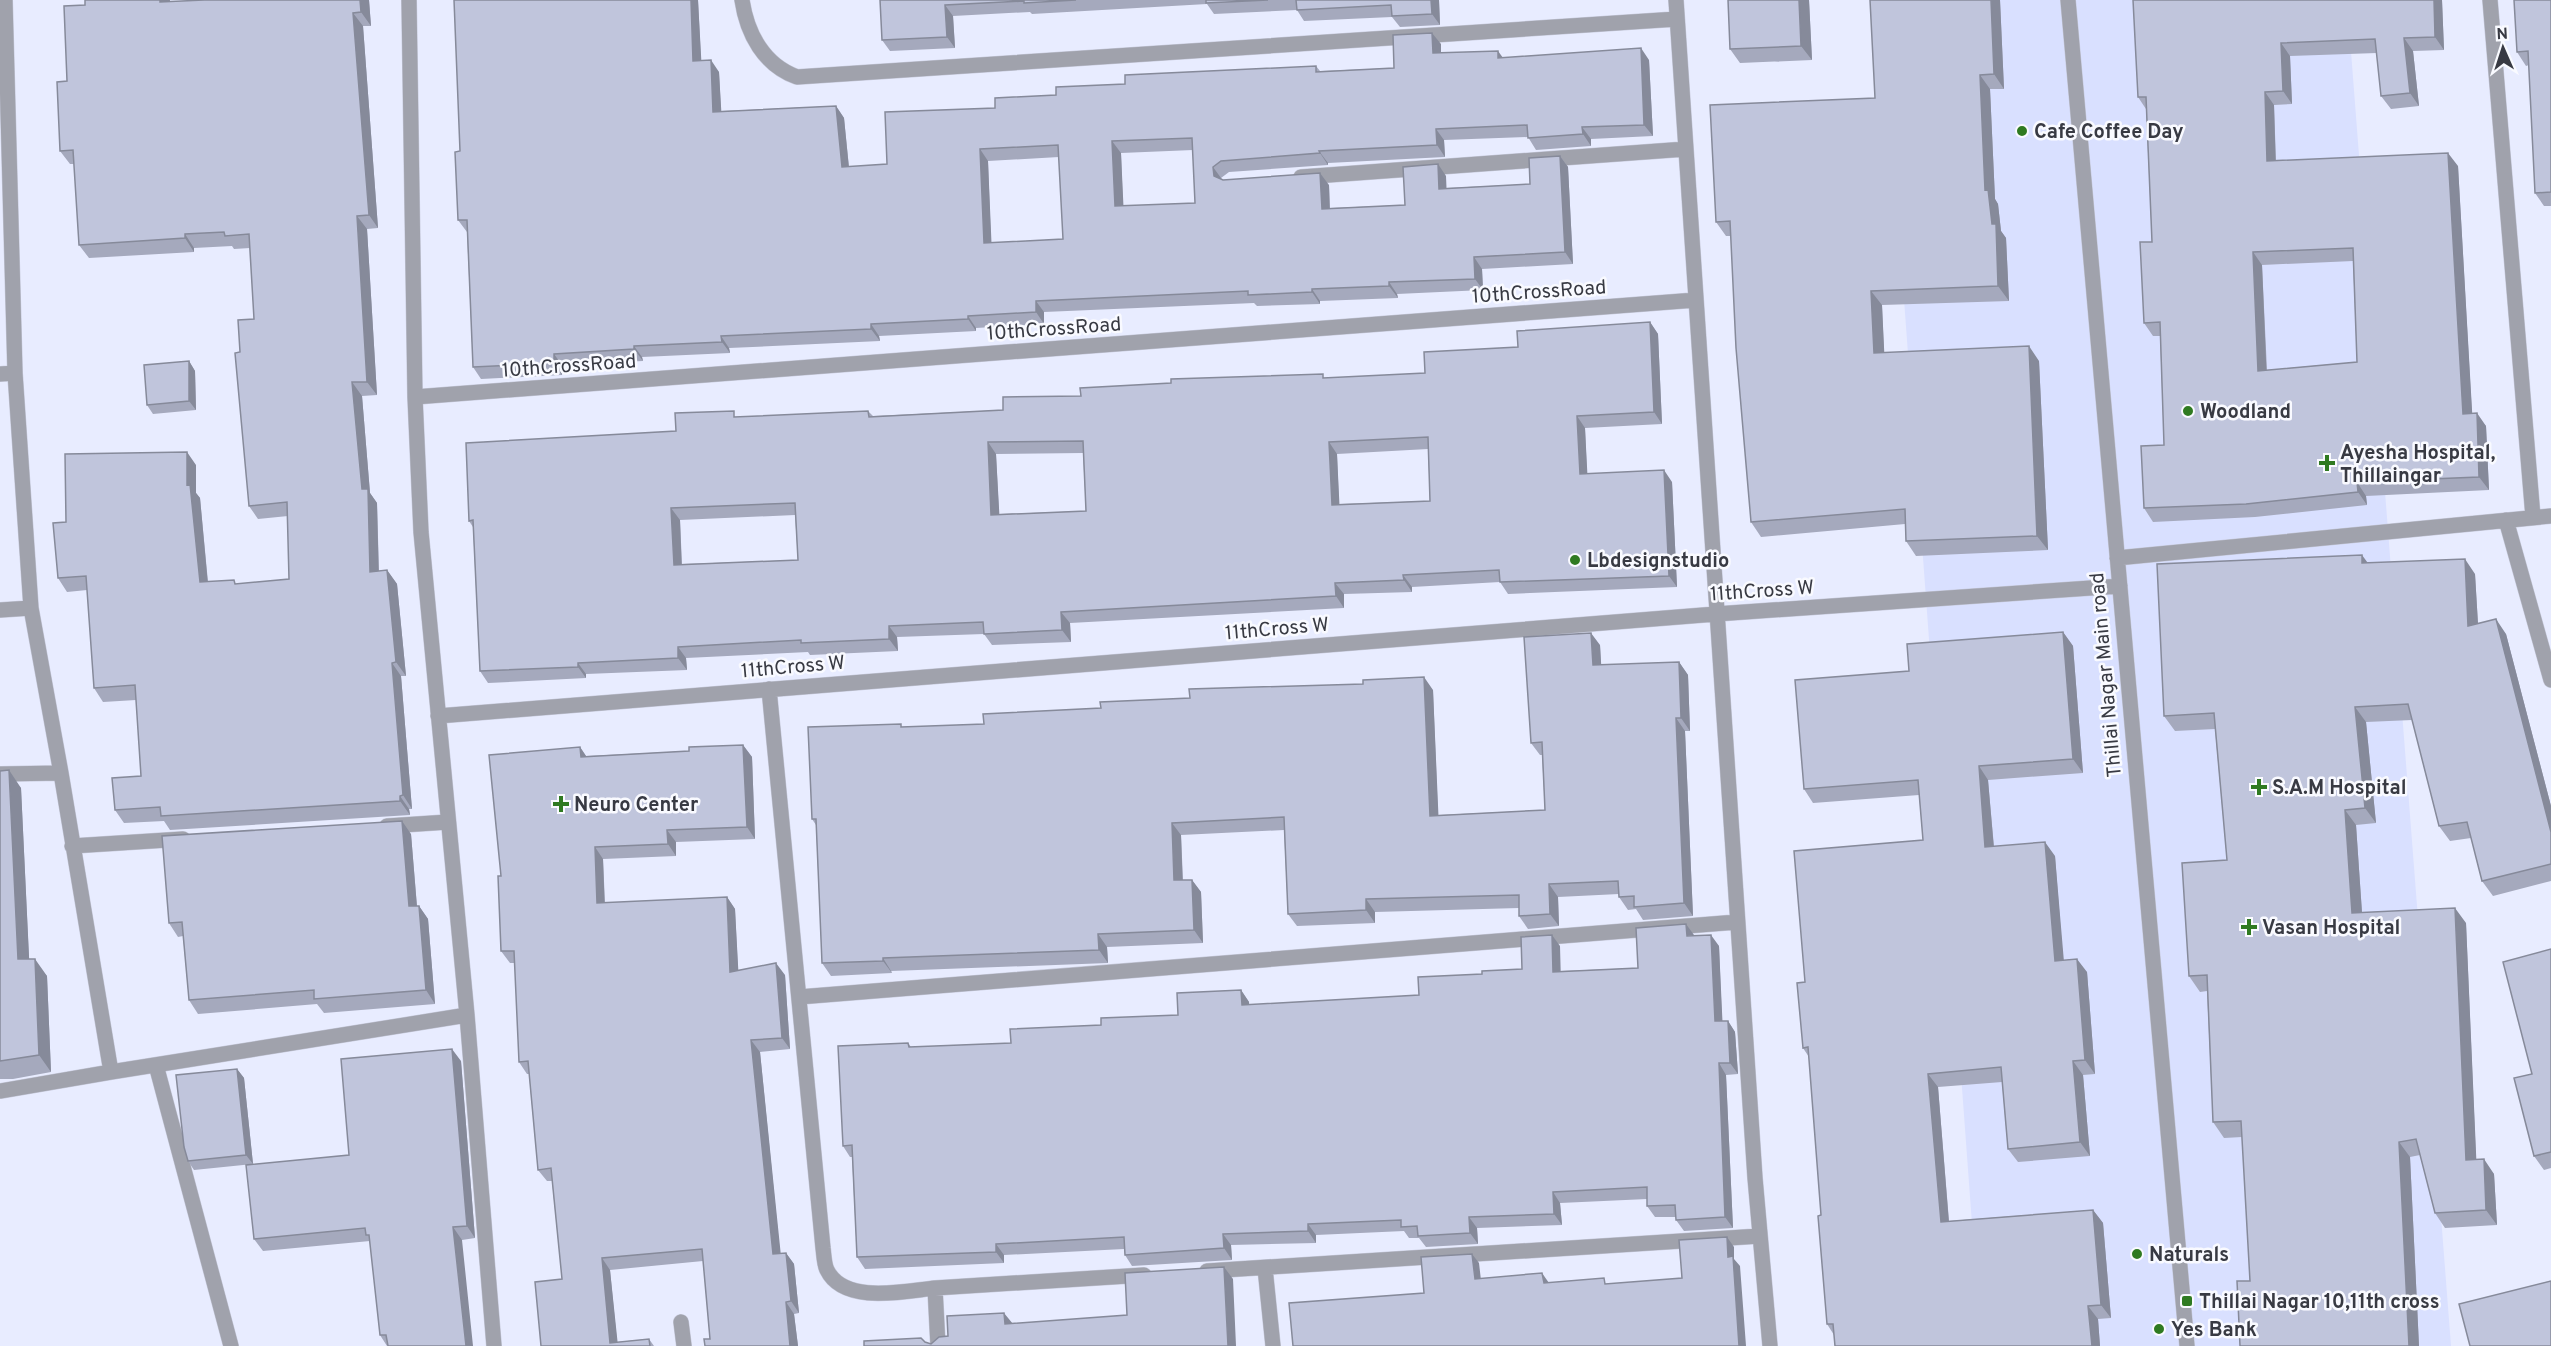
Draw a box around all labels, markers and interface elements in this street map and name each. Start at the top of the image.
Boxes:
north arrow [2473,18,2533,78]
text: N [2496,25,2509,45]
place label: Cafe Coffee Day [2034,120,2184,146]
marker: Cafe Coffee Day [2015,124,2029,138]
street label: 10thCrossRoad [1471,275,1607,311]
street label: 10thCrossRoad [986,312,1122,348]
street label: 10thCrossRoad [501,349,637,385]
place label: Woodland [2200,400,2291,426]
marker: Woodland [2181,404,2195,418]
place label: Ayesha Hospital, Thillaingar [2340,441,2495,490]
marker: Ayesha Hospital, Thillaingar [2318,454,2336,472]
place label: Lbdesignstudio [1587,549,1729,575]
marker: Lbdesignstudio [1568,553,1582,567]
street label: Thillai Nagar Main road [2085,571,2129,778]
street label: 11thCross W [1709,575,1815,609]
street label: 11thCross W [1224,612,1330,647]
street label: 11thCross W [740,650,846,685]
place label: S.A.M Hospital [2272,776,2406,802]
marker: S.A.M Hospital [2250,778,2268,796]
place label: Neuro Center [574,793,699,819]
marker: Neuro Center [552,795,570,813]
place label: Vasan Hospital [2262,916,2400,942]
marker: Vasan Hospital [2240,918,2258,936]
place label: Naturals [2149,1243,2229,1269]
marker: Naturals [2130,1247,2144,1261]
place label: Thillai Nagar 10,11th cross [2199,1290,2440,1316]
marker: Thillai Nagar 10,11th cross [2180,1294,2194,1308]
place label: Yes Bank [2171,1318,2257,1344]
marker: Yes Bank [2152,1322,2166,1336]

